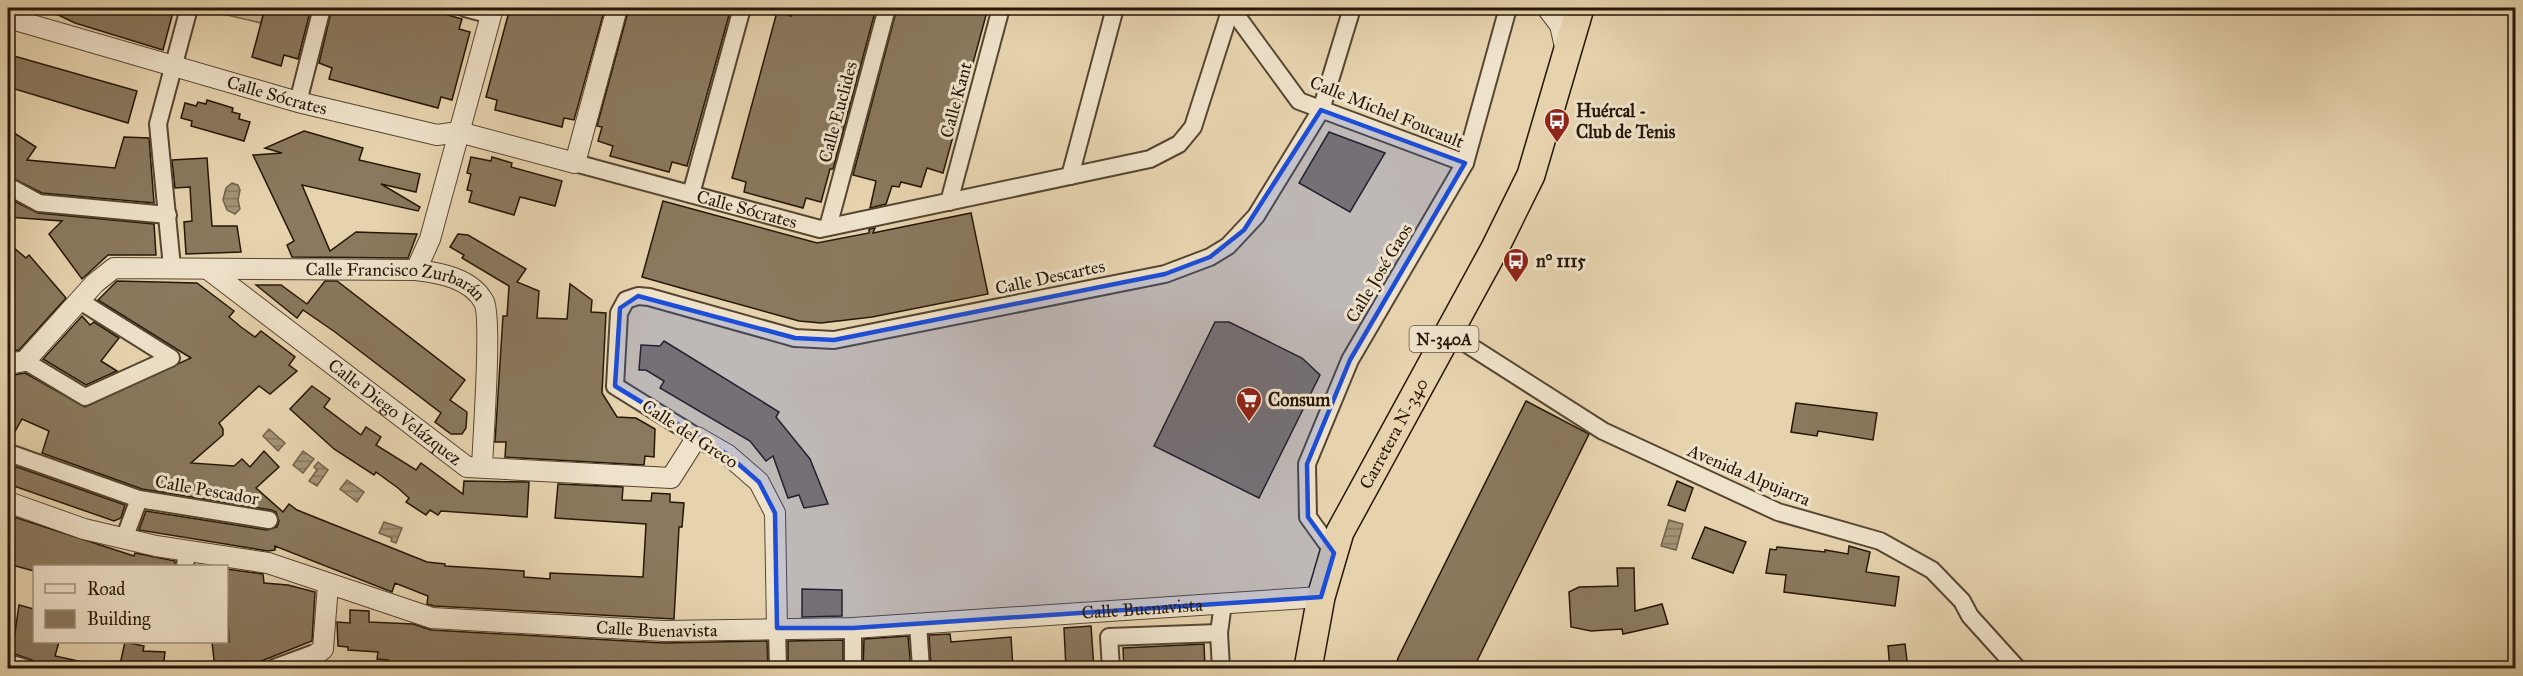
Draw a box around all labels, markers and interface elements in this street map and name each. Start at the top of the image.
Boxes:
street label: Calle Euclides [814,59,862,165]
street label: Calle Kant [935,59,977,140]
street label: Calle Sócrates [224,71,329,120]
street label: Calle Michel Foucault [1307,71,1468,153]
place label: Huércal - Club de Tenis [1576,100,1676,143]
bus stop icon: Huércal - Club de Tenis [1542,106,1572,144]
street label: Calle Sócrates [694,185,799,233]
street label: Calle José Gaos [1341,220,1418,327]
bus stop icon: n° 1115 [1501,246,1531,284]
place label: n° 1115 [1536,250,1586,272]
street label: Calle Descartes [993,255,1107,299]
street label: Calle Francisco Zurbarán [305,258,491,305]
road number: N-340A [1410,326,1478,352]
street label: Calle Diego Velázquez [324,354,466,470]
street label: Carretera N-340 [1355,374,1433,493]
supermarket icon: Consum [1234,385,1264,423]
place label: Consum [1268,389,1331,411]
street label: Calle del Greco [638,395,742,473]
street label: Avenida Alpujarra [1683,439,1814,511]
street label: Calle Pescador [153,470,261,510]
legend [33,565,228,643]
text: Road [87,578,125,600]
street label: Calle Buenavista [1081,594,1204,624]
text: Building [87,608,151,631]
street label: Calle Buenavista [596,616,718,642]

